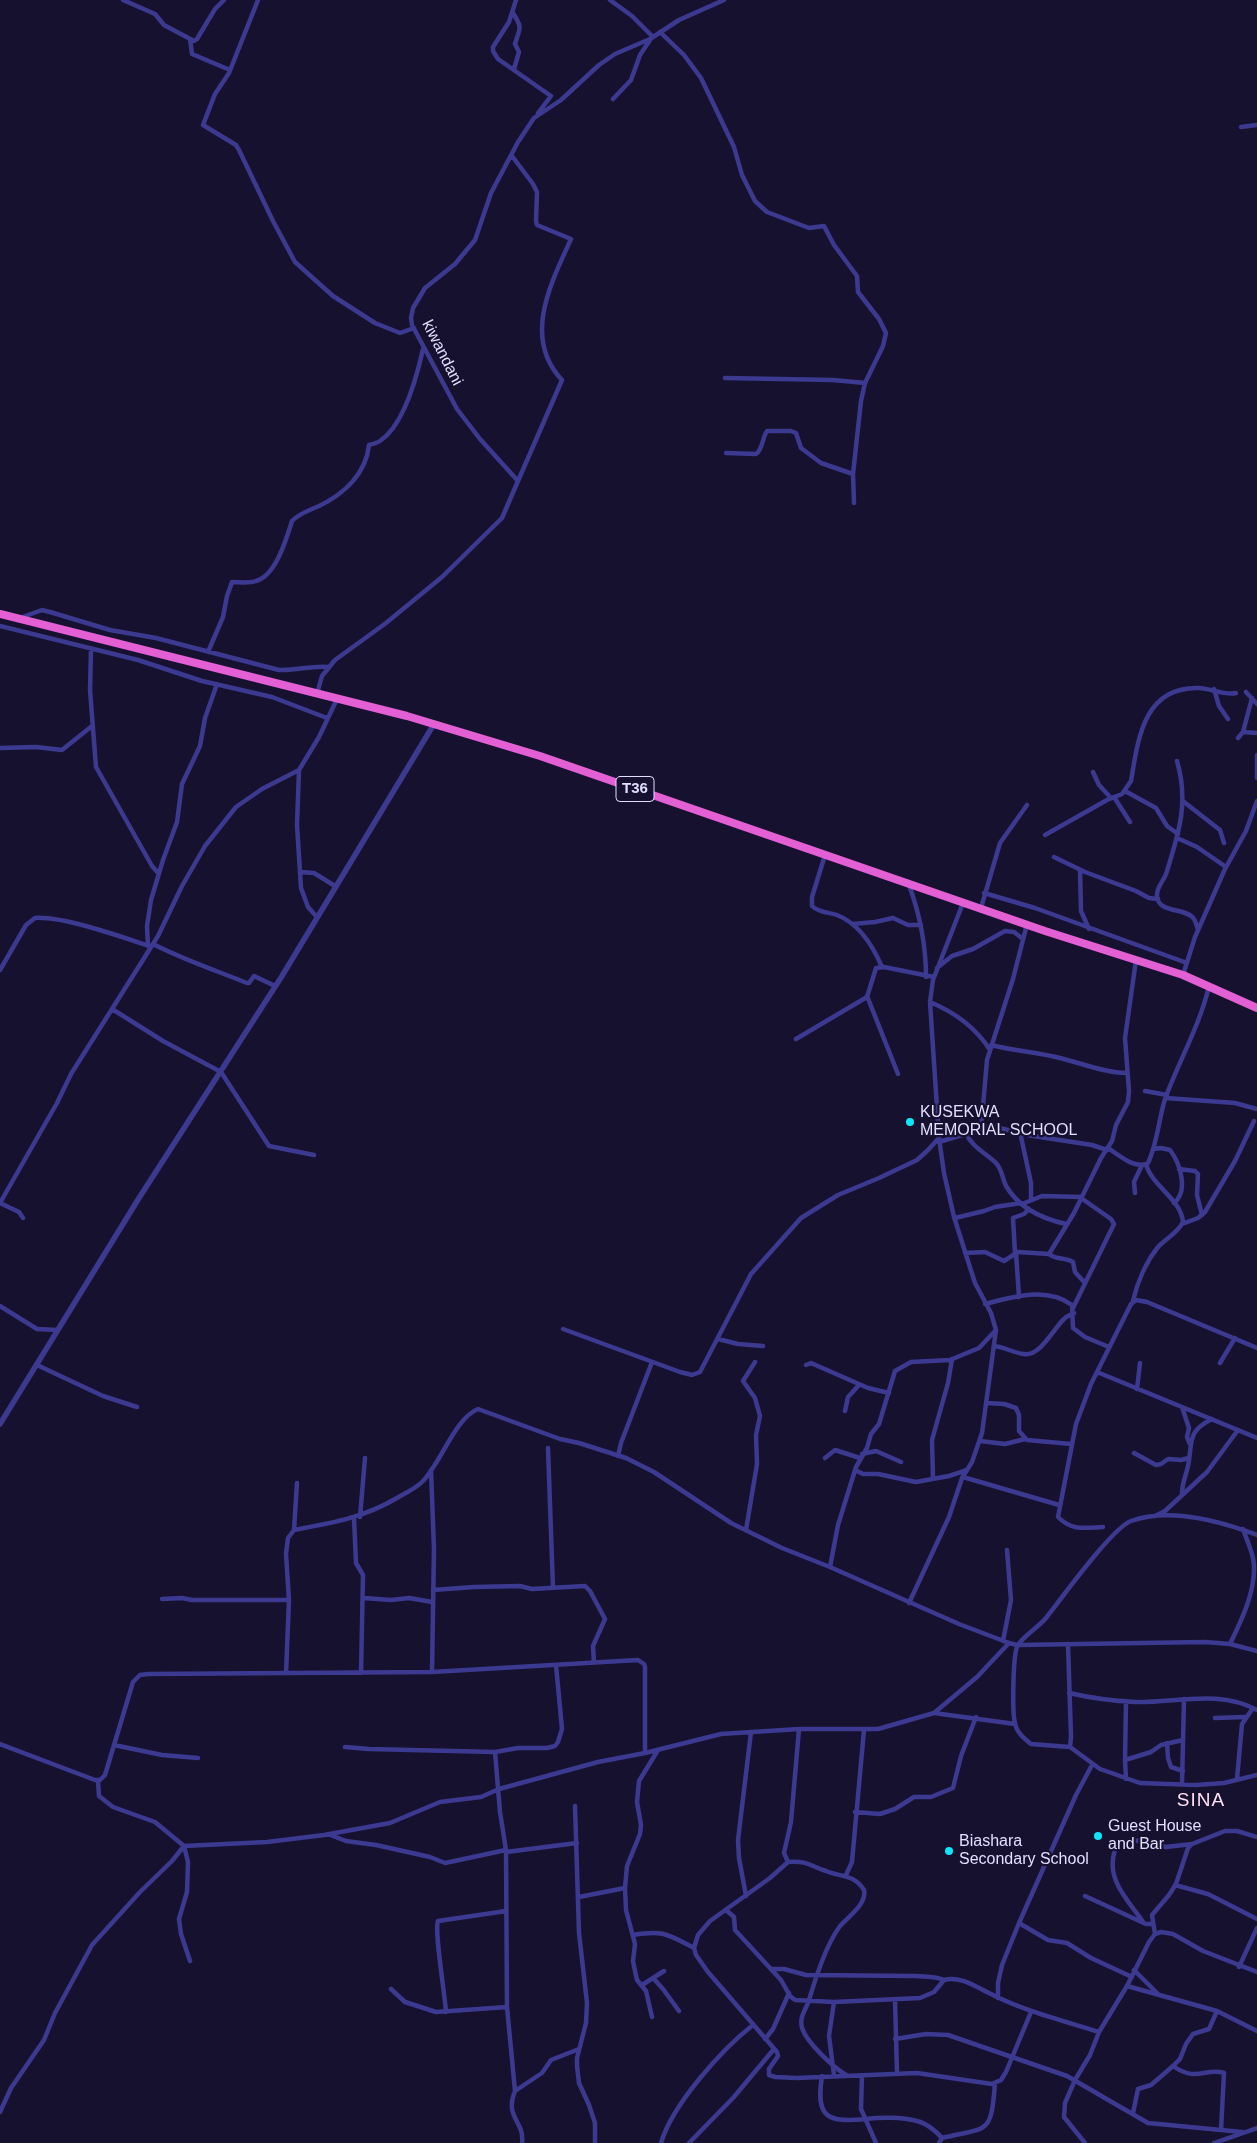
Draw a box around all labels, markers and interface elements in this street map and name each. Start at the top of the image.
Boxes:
street label: kiwandani [417,317,467,389]
road number: T36 [616,776,654,802]
place label: KUSEKWA MEMORIAL SCHOOL [920,1103,1077,1141]
marker: KUSEKWA MEMORIAL SCHOOL [904,1116,916,1128]
district label: SINA [1176,1790,1226,1812]
place label: Guest House and Bar [1108,1817,1201,1855]
marker: Guest House and Bar [1092,1830,1104,1842]
place label: Biashara Secondary School [959,1832,1089,1870]
marker: Biashara Secondary School [943,1845,955,1857]

